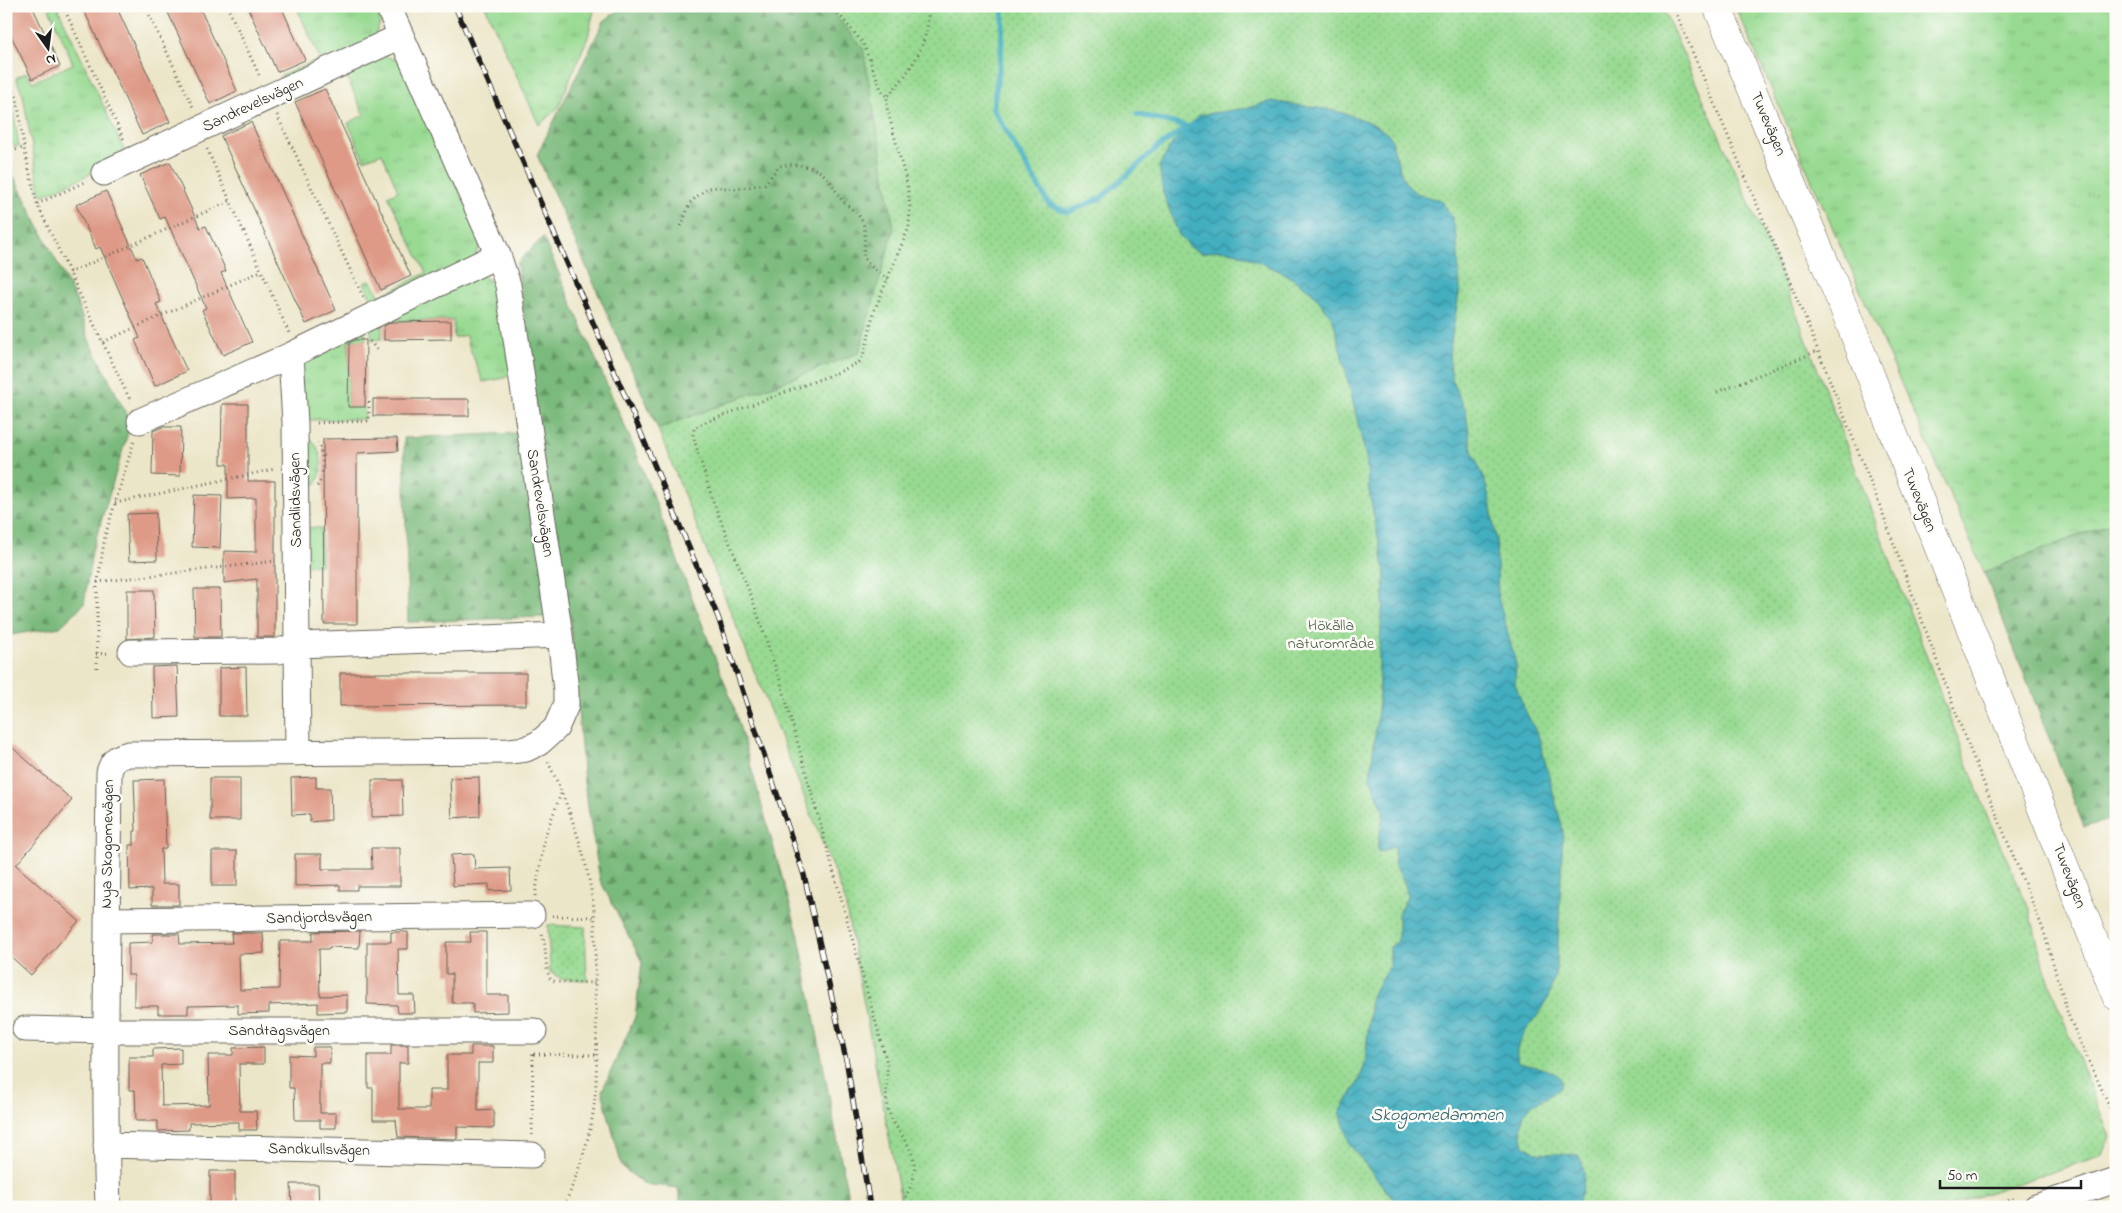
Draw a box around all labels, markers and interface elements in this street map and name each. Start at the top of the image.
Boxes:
north arrow [22,22,72,72]
text: N [44,48,58,70]
street label: Sandrevelsvägen [198,71,308,139]
street label: Tuvevägen [1744,88,1792,160]
street label: Sandrevelsvägen [520,447,560,559]
street label: Sandlidsvägen [283,452,309,548]
street label: Tuvevägen [1895,464,1943,536]
park label: Hökälla naturområde [1288,614,1375,656]
street label: Nya Skogomevägen [95,779,121,909]
street label: Tuvevägen [2046,840,2092,912]
street label: Sandjordsvägen [266,905,372,931]
street label: Sandtagsvägen [228,1019,330,1043]
water label: Skogomedammen [1370,1103,1505,1129]
street label: Sandkullsvägen [268,1137,370,1163]
scale bar [1940,1158,2081,1190]
text: 50 m [1947,1165,1978,1187]

